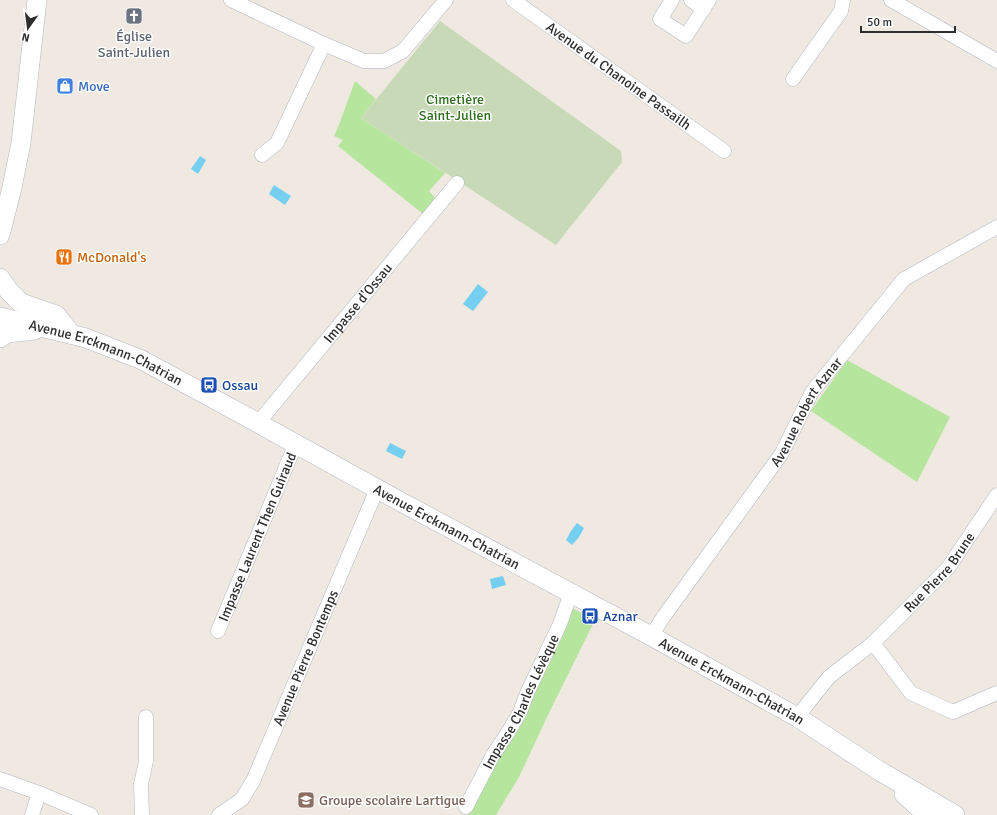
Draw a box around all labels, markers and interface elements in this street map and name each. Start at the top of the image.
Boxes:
church icon: Église Saint-Julien [124,6,144,26]
north arrow [8,8,48,48]
scale bar [861,8,955,34]
text: 50 m [867,15,892,30]
street label: Avenue du Chanoine Passailh [543,18,695,133]
place label: Église Saint-Julien [98,28,170,61]
text: N [20,30,31,44]
shop icon: Move [55,76,75,96]
place label: Move [78,78,110,95]
park label: Cimetière Saint-Julien [419,91,491,124]
restaurant icon: McDonald's [54,247,74,267]
place label: McDonald's [77,249,146,266]
street label: Impasse d'Ossau [320,259,396,346]
street label: Avenue Erckmann-Chatrian [27,316,186,389]
street label: Avenue Robert Aznar [767,353,846,470]
bus stop icon: Ossau [199,375,219,395]
place label: Ossau [222,377,258,394]
street label: Impasse Laurent Then Guiraud [214,450,300,624]
street label: Avenue Erckmann-Chatrian [371,480,523,573]
street label: Rue Pierre Brune [900,529,978,616]
street label: Avenue Pierre Bontemps [269,587,342,728]
bus stop icon: Aznar [580,606,600,626]
place label: Aznar [603,608,639,625]
street label: Impasse Charles Lévèque [479,631,562,772]
street label: Avenue Erckmann-Chatrian [656,634,808,728]
school or university icon: Groupe scolaire Lartigue [296,790,316,810]
place label: Groupe scolaire Lartigue [319,792,466,809]

